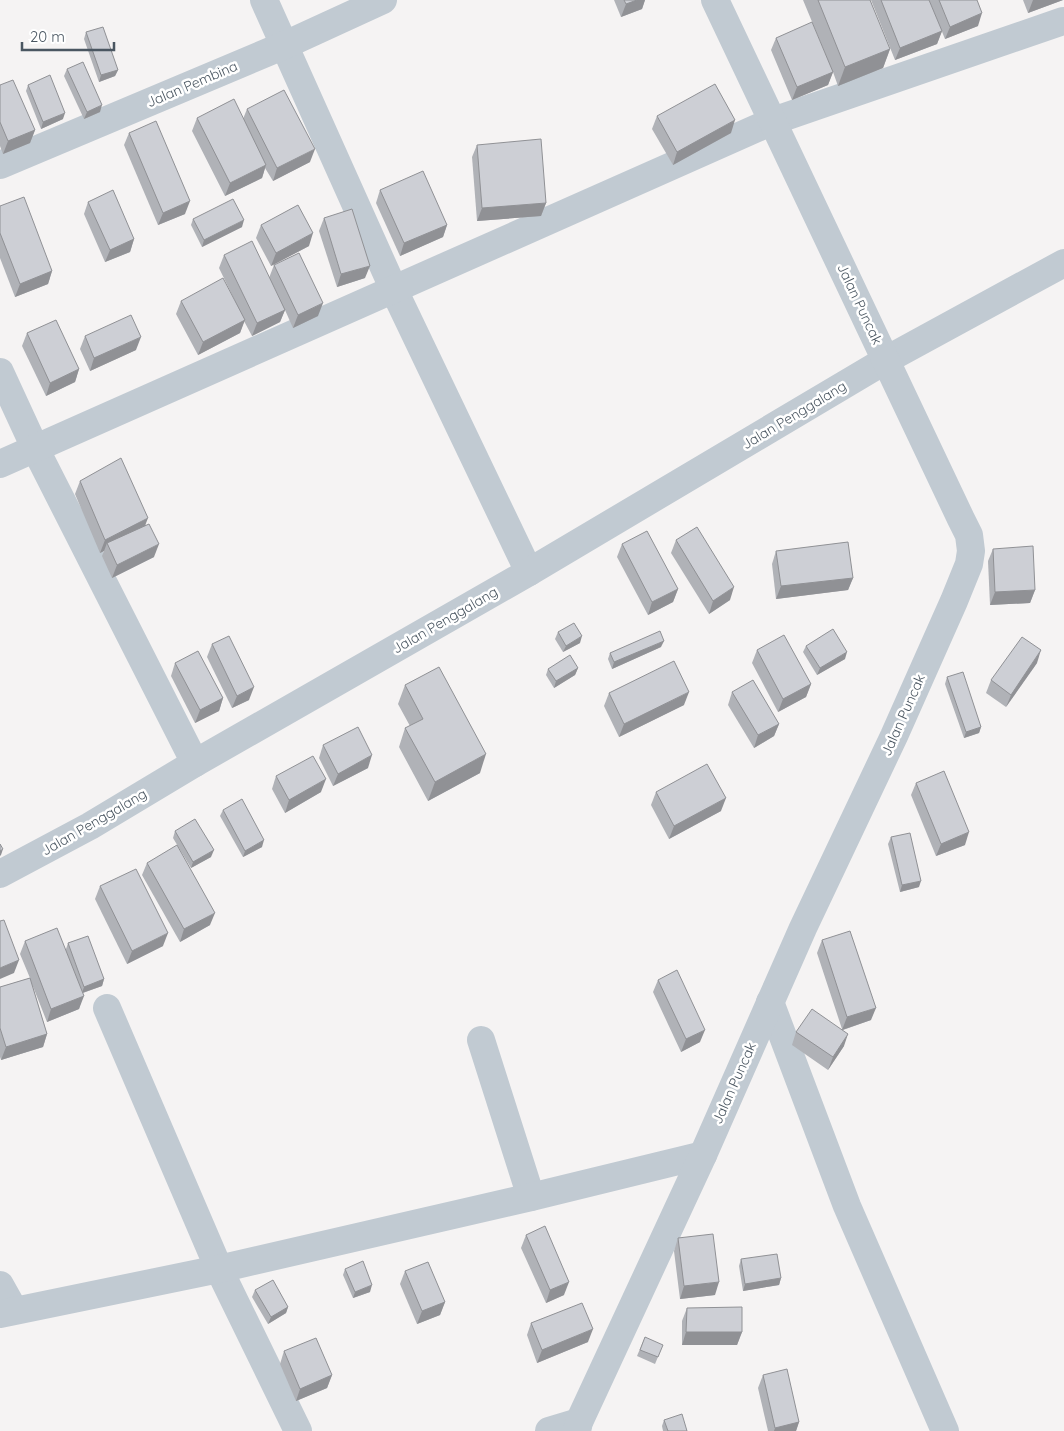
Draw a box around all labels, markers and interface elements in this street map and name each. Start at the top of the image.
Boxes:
scale bar [22,20,115,52]
text: 20 m [30,27,65,46]
street label: Jalan Pembina [144,57,240,111]
street label: Jalan Puncak [833,260,887,348]
street label: Jalan Penggalang [738,377,850,453]
street label: Jalan Penggalang [389,583,501,657]
street label: Jalan Puncak [877,671,929,759]
street label: Jalan Penggalang [38,785,150,859]
street label: Jalan Puncak [708,1039,760,1127]

